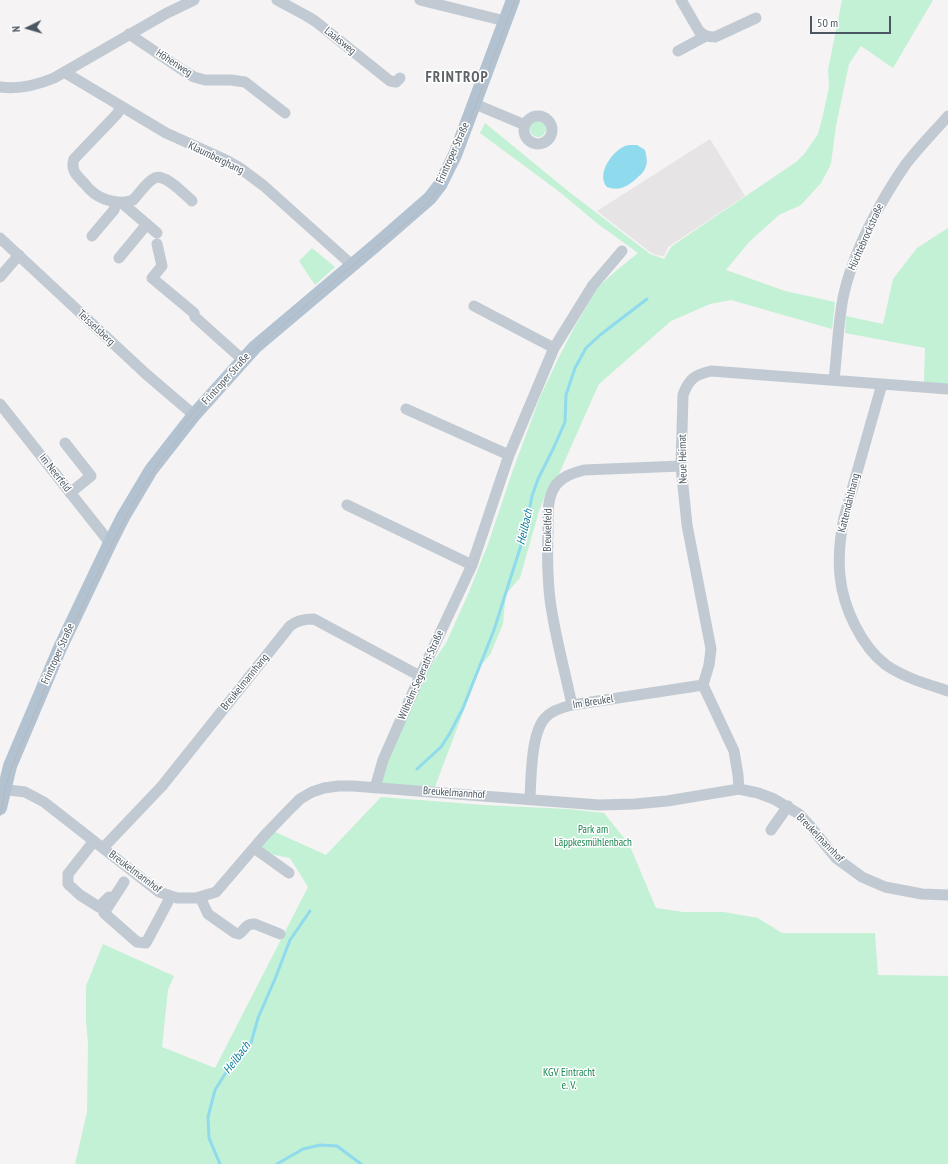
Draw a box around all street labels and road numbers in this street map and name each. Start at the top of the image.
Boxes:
street label: Laaksweg [322,24,358,58]
street label: Höhenweg [153,46,195,80]
street label: Frintroper Straße [434,120,472,186]
street label: Klaumberghang [186,139,246,177]
street label: Hüchtebrockstraße [845,202,887,272]
street label: Teisselsberg [75,307,117,349]
street label: Frintroper Straße [199,350,253,408]
street label: Neue Heimat [676,434,690,484]
street label: Im Neerfeld [36,451,74,495]
street label: Kattendahlhang [835,472,863,534]
street label: Breukelfeld [541,508,555,552]
street label: Frintroper Straße [39,621,77,687]
street label: Wilhelm-Segerath-Straße [395,628,447,722]
street label: Breukelmannhang [218,651,272,713]
street label: Im Breukel [572,692,614,712]
street label: Breukelmannhof [422,784,486,802]
street label: Breukelmannhof [794,811,846,865]
street label: Breukelmannhof [106,848,164,896]

